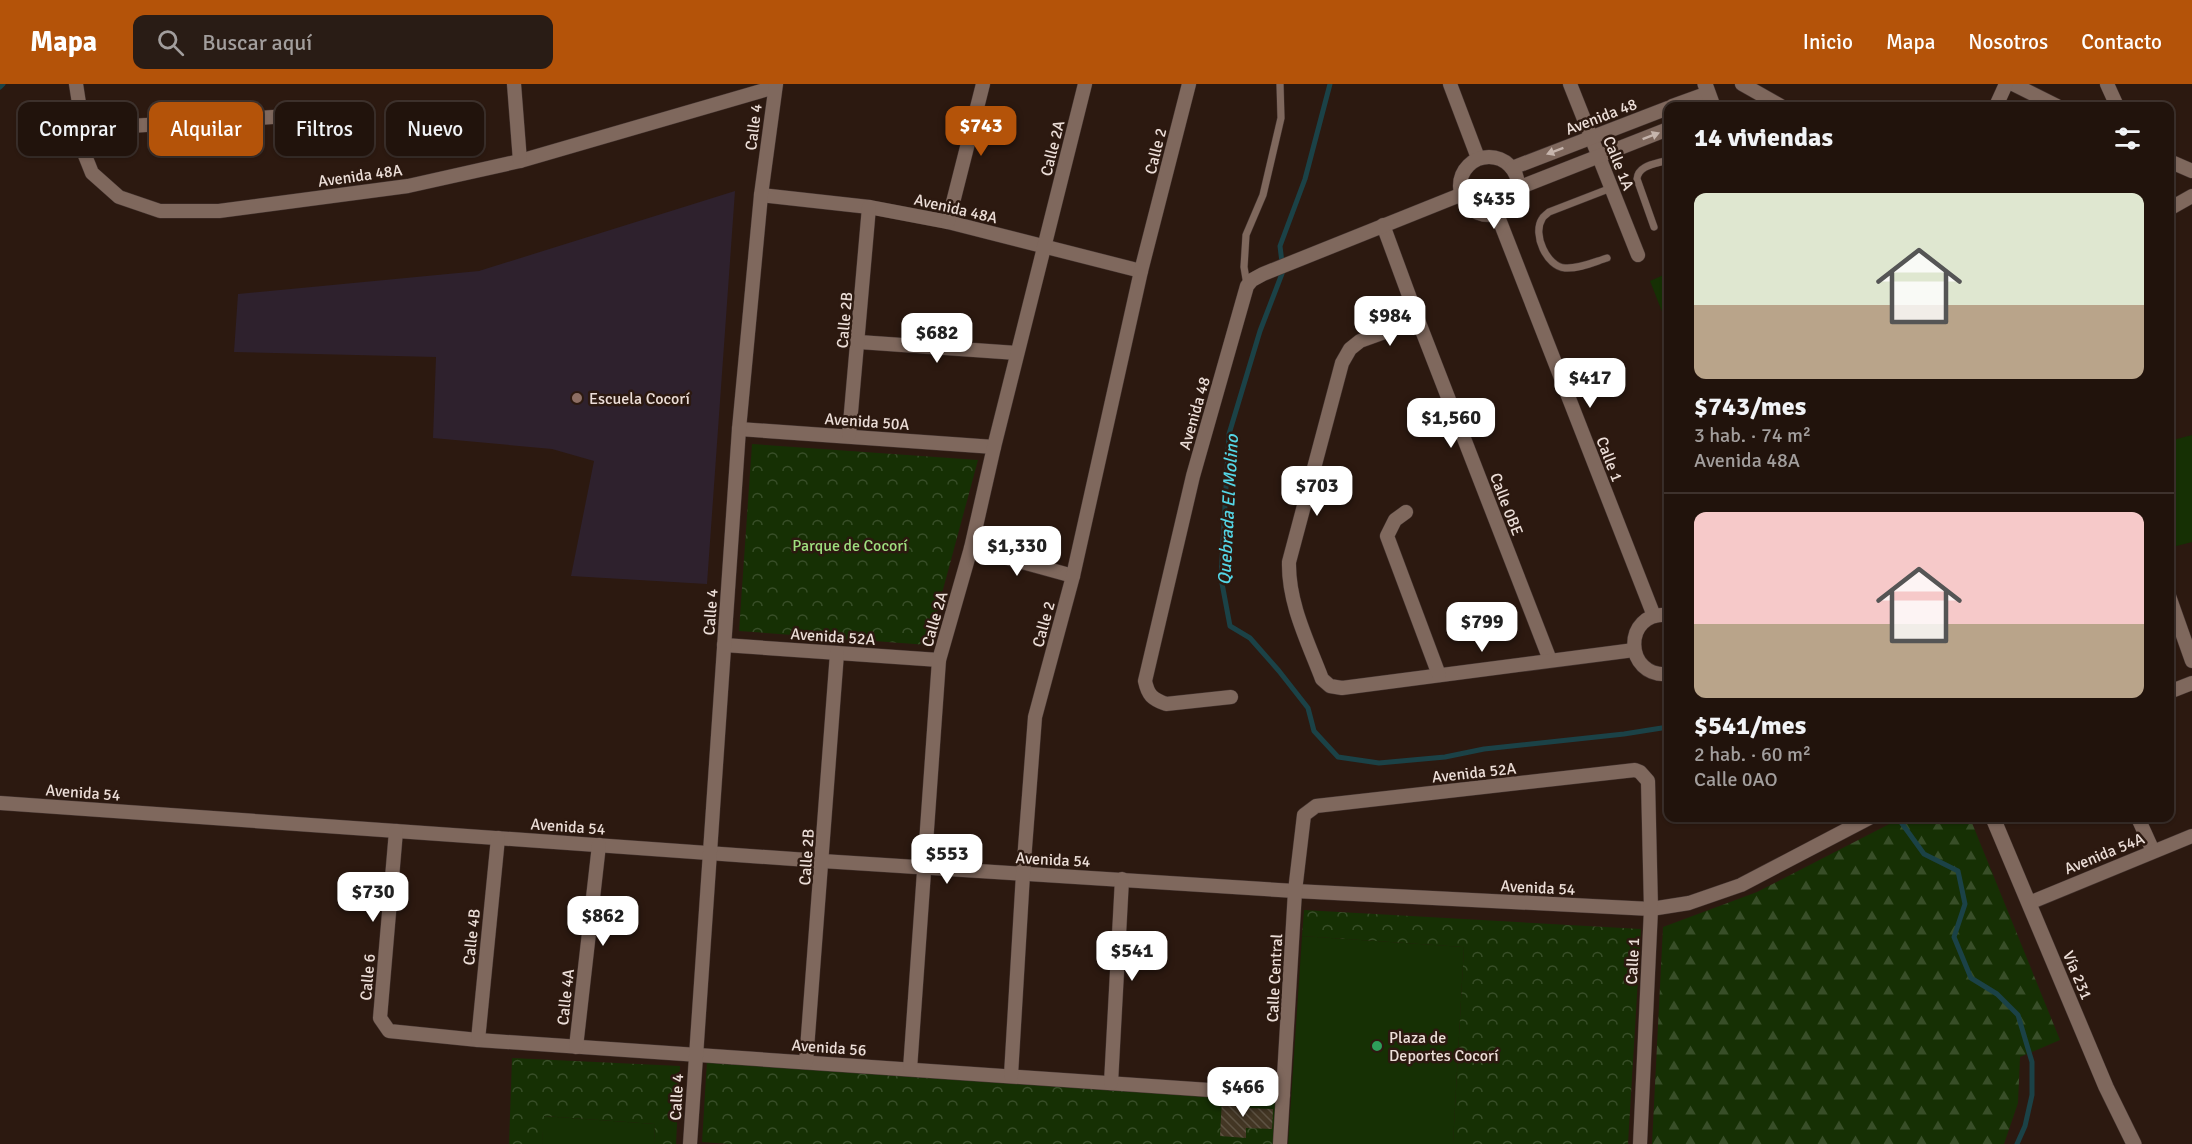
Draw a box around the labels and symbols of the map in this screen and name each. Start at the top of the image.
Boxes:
street label: Avenida 48 [1563,94,1640,140]
street label: Calle 4 [741,102,767,152]
pin: $743 [945,106,1017,157]
street label: Calle 2A [1036,118,1070,178]
street label: Calle 2 [1141,126,1171,176]
one-way arrow [1642,131,1660,141]
street label: Calle 1A [1598,133,1638,194]
one-way arrow [1545,147,1563,157]
street label: Avenida 48A [317,160,404,192]
pin: $435 [1458,179,1530,230]
street label: Avenida 48A [912,190,1000,228]
street label: Calle 2B [833,291,857,349]
pin: $984 [1354,296,1426,347]
pin: $682 [901,313,973,364]
pin: $417 [1554,358,1626,409]
street label: Avenida 48 [1175,374,1215,452]
place label: Escuela Cocorí [589,389,690,409]
marker: Escuela Cocorí [570,391,584,405]
pin: $1,560 [1402,398,1500,449]
street label: Avenida 50A [824,409,910,435]
water label: Quebrada El Molino [1213,433,1243,586]
street label: Calle 1 [1591,434,1627,485]
pin: $703 [1281,466,1353,517]
street label: Calle 0BE [1485,470,1527,539]
pin: $1,330 [968,526,1066,577]
park label: Parque de Cocorí [792,536,908,556]
street label: Calle 4 [699,588,723,636]
street label: Calle 2A [918,589,952,649]
street label: Calle 2 [1028,599,1060,650]
pin: $799 [1446,602,1518,653]
street label: Avenida 52A [790,624,876,650]
street label: Avenida 52A [1431,759,1518,787]
street label: Avenida 54 [45,780,121,806]
street label: Avenida 54 [530,814,606,840]
street label: Calle 2B [795,828,819,886]
street label: Avenida 54A [2061,829,2148,879]
pin: $553 [911,834,983,885]
street label: Avenida 54 [1015,848,1091,872]
pin: $730 [337,872,409,923]
street label: Avenida 54 [1500,876,1576,900]
pin: $862 [567,896,639,947]
street label: Calle 4B [459,908,485,966]
pin: $541 [1096,931,1168,982]
street label: Calle Central [1263,933,1287,1023]
street label: Calle 1 [1622,937,1644,985]
street label: Vía 231 [2058,948,2096,1003]
street label: Calle 6 [356,953,380,1001]
street label: Calle 4A [553,968,579,1026]
place label: Plaza de Deportes Cocorí [1389,1028,1499,1066]
street label: Avenida 56 [791,1035,867,1061]
marker: Plaza de Deportes Cocorí [1370,1039,1384,1053]
pin: $466 [1207,1067,1279,1118]
street label: Calle 4 [666,1073,688,1121]

